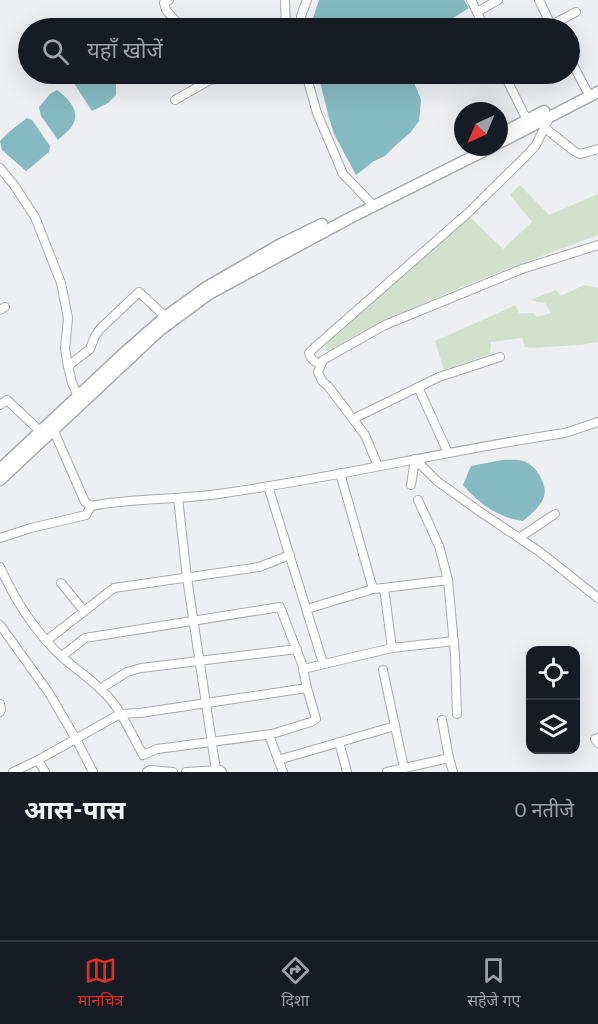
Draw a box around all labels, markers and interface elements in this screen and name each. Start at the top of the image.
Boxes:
search box [18,18,580,84]
icon: search [39,35,72,68]
text: यहाँ खोजें [87,36,163,63]
north arrow [454,102,508,156]
map controls [526,646,580,754]
button: locate [526,646,580,700]
button: layers [526,700,580,754]
text: आस-पास [24,793,126,825]
text: 0 नतीजे [515,797,574,821]
tab: मानचित्र [78,954,123,1013]
tab: दिशा [279,954,312,1013]
tab: सहेजे गए [467,954,520,1013]

